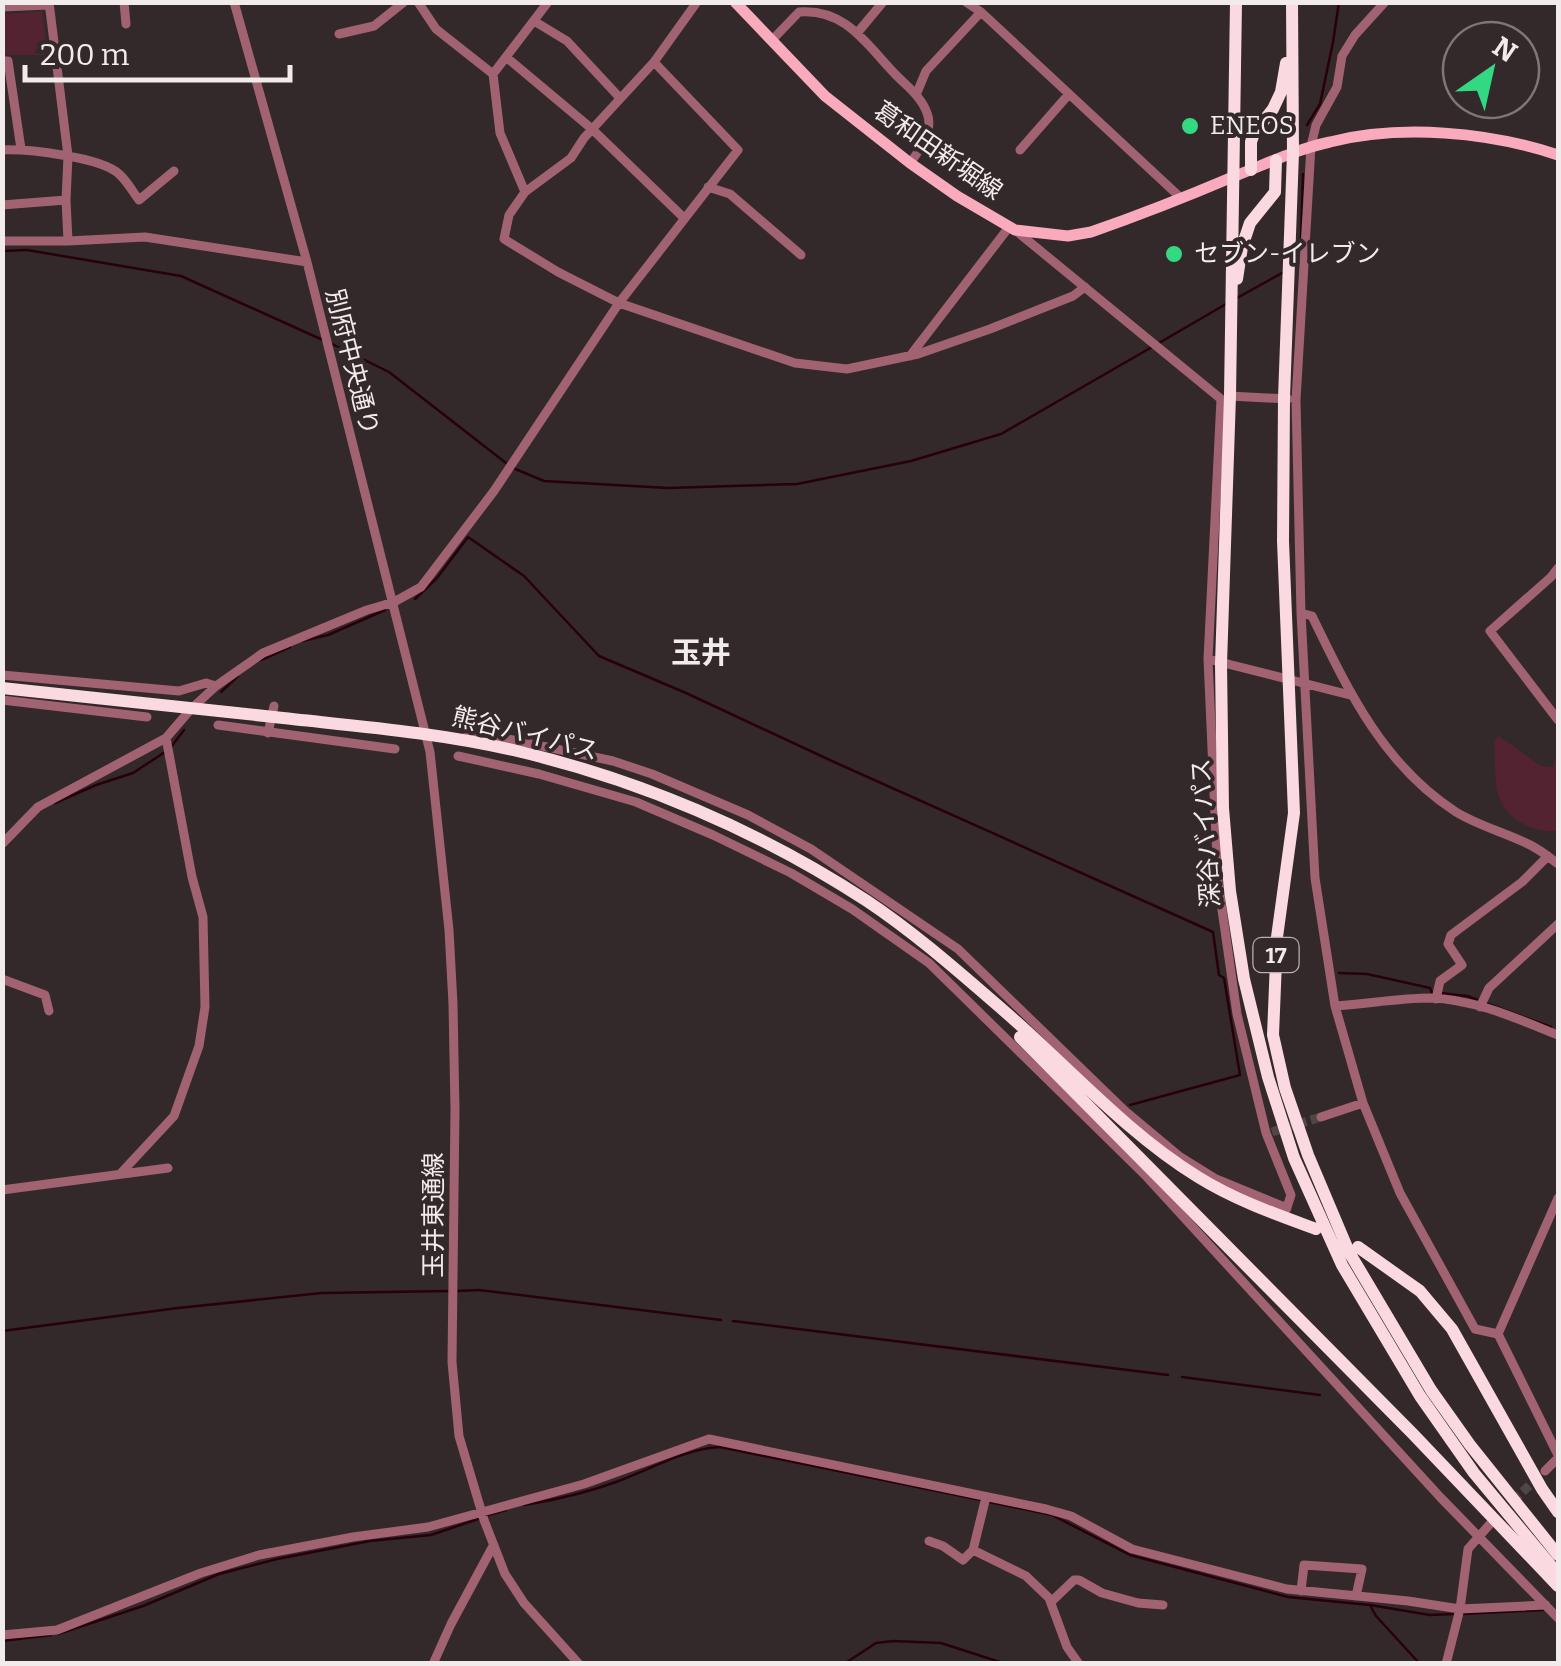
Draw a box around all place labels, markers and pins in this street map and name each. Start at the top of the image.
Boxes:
place label: ENEOS [1210,111,1294,141]
marker: ENEOS [1179,115,1201,137]
place label: セブン-イレブン [1194,239,1380,269]
marker: セブン-イレブン [1163,243,1185,265]

